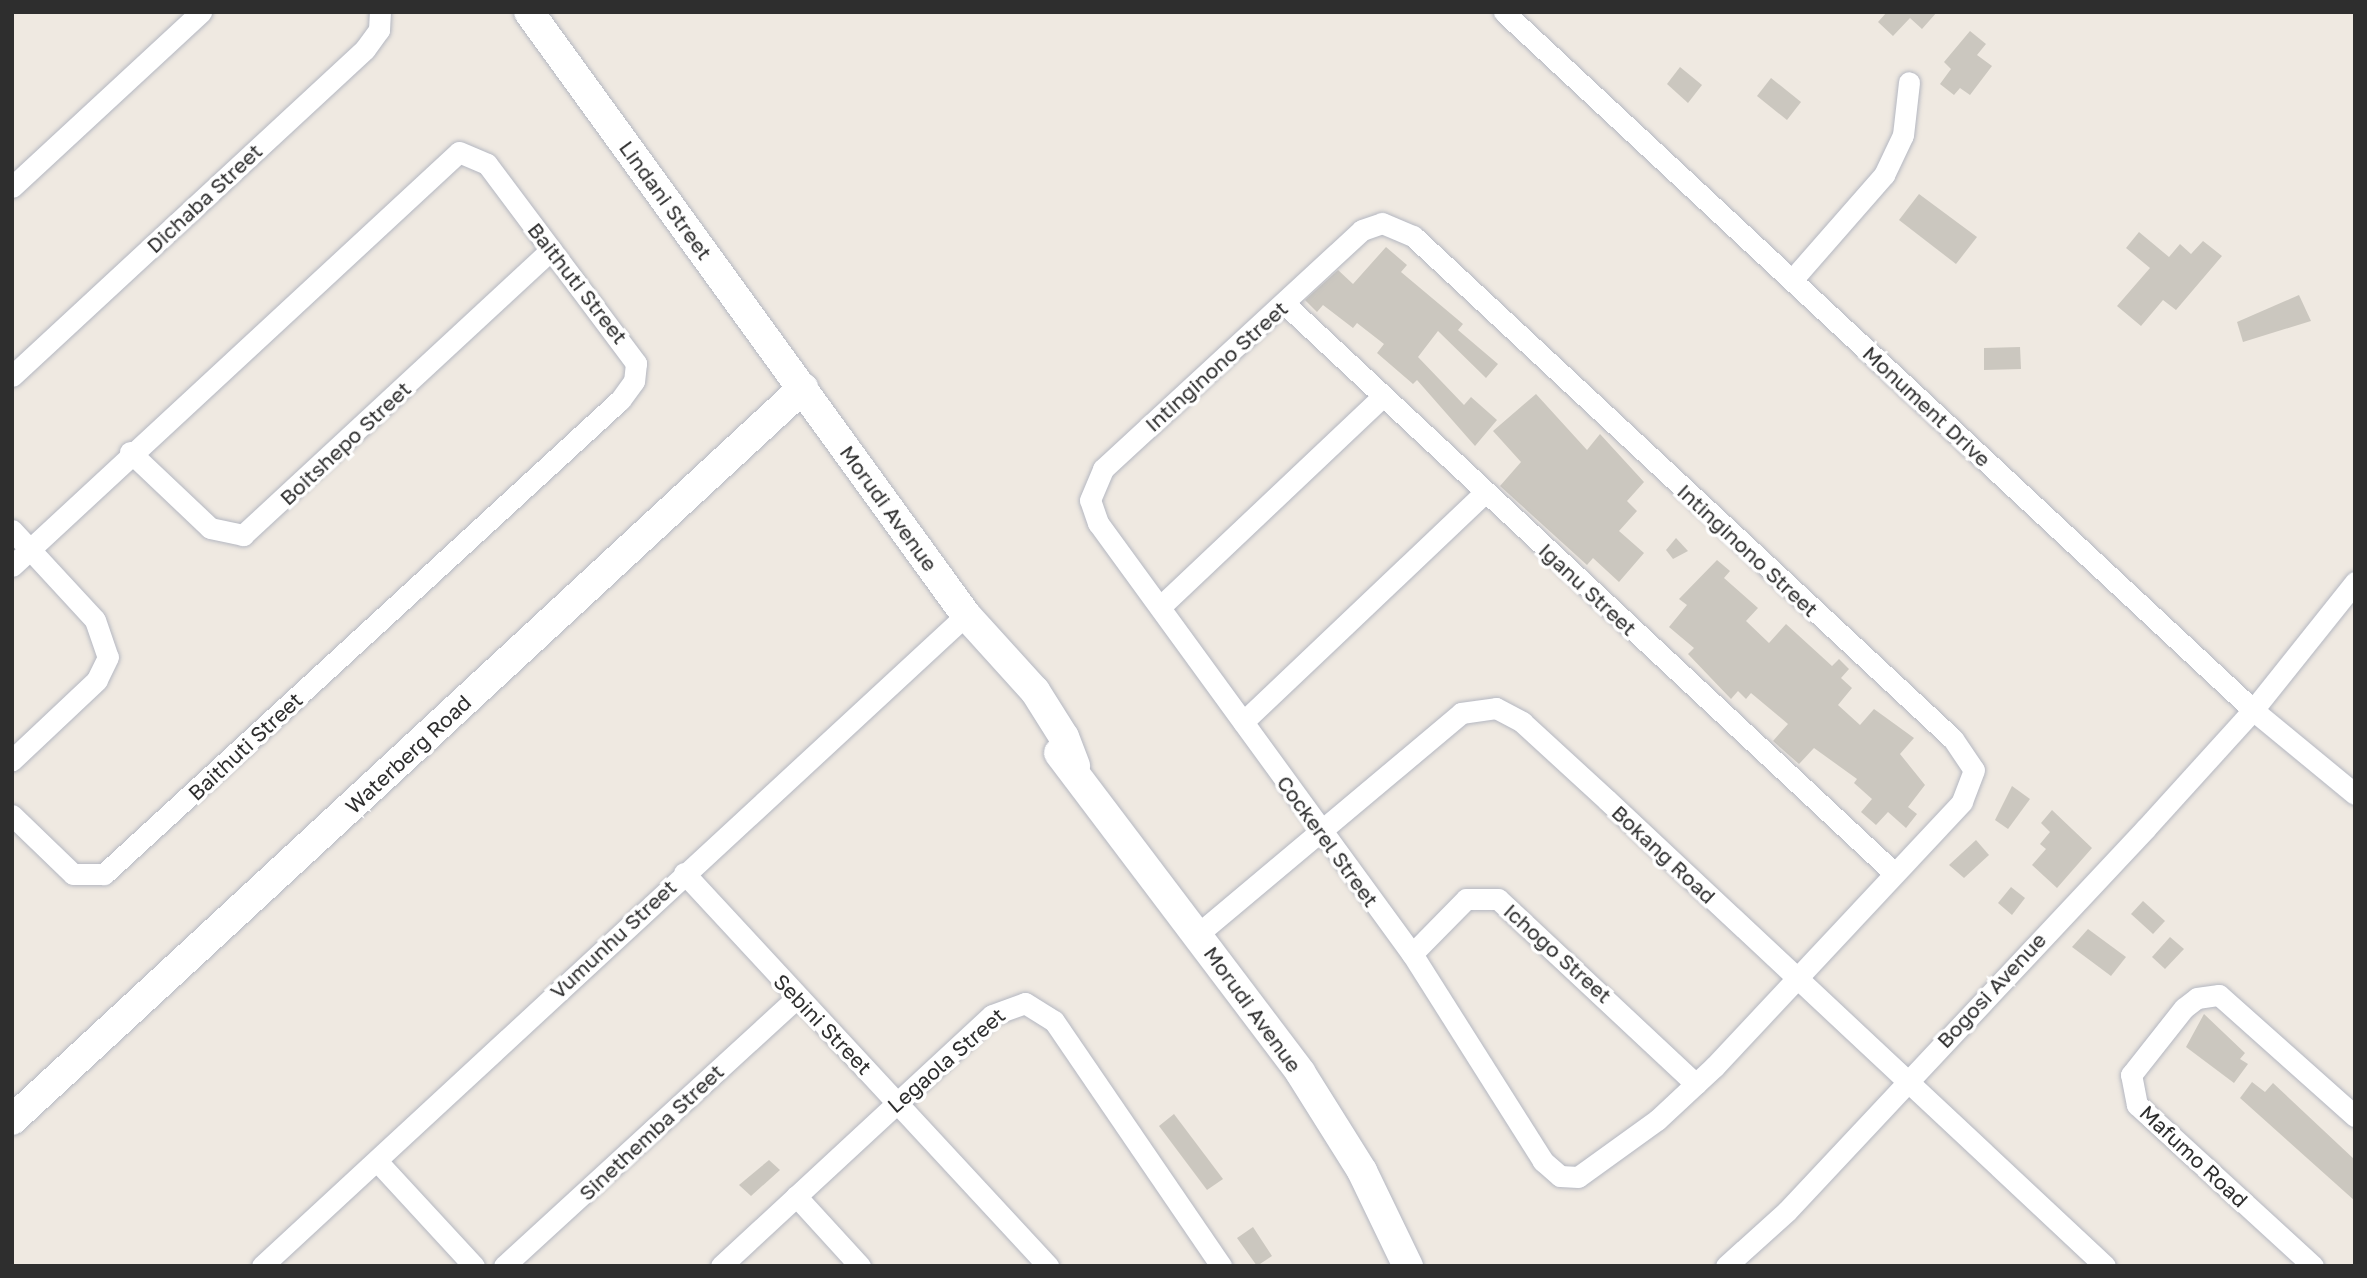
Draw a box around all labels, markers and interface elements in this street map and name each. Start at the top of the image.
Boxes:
street label: Lindani Street [614,135,718,265]
street label: Dichaba Street [141,138,267,258]
street label: Baithuti Street [523,217,633,349]
street label: Intinginono Street [1139,295,1293,437]
street label: Monument Drive [1858,340,1996,472]
street label: Boitshepo Street [274,376,416,510]
street label: Morudi Avenue [835,440,943,576]
street label: Intinginono Street [1672,478,1824,622]
street label: Iganu Street [1534,537,1642,641]
street label: Baithuti Street [183,687,307,805]
street label: Waterberg Road [340,689,476,819]
street label: Cockerel Street [1272,770,1384,912]
street label: Bokang Road [1607,800,1721,908]
street label: Vumunhu Street [545,874,681,1004]
street label: Ichogo Street [1499,898,1617,1008]
street label: Bogosi Avenue [1931,927,2051,1053]
street label: Morudi Avenue [1199,941,1307,1077]
street label: Sebini Street [769,968,877,1080]
street label: Legaola Street [882,1002,1010,1118]
street label: Sinethemba Street [574,1059,728,1205]
street label: Mafumo Road [2135,1100,2253,1212]

